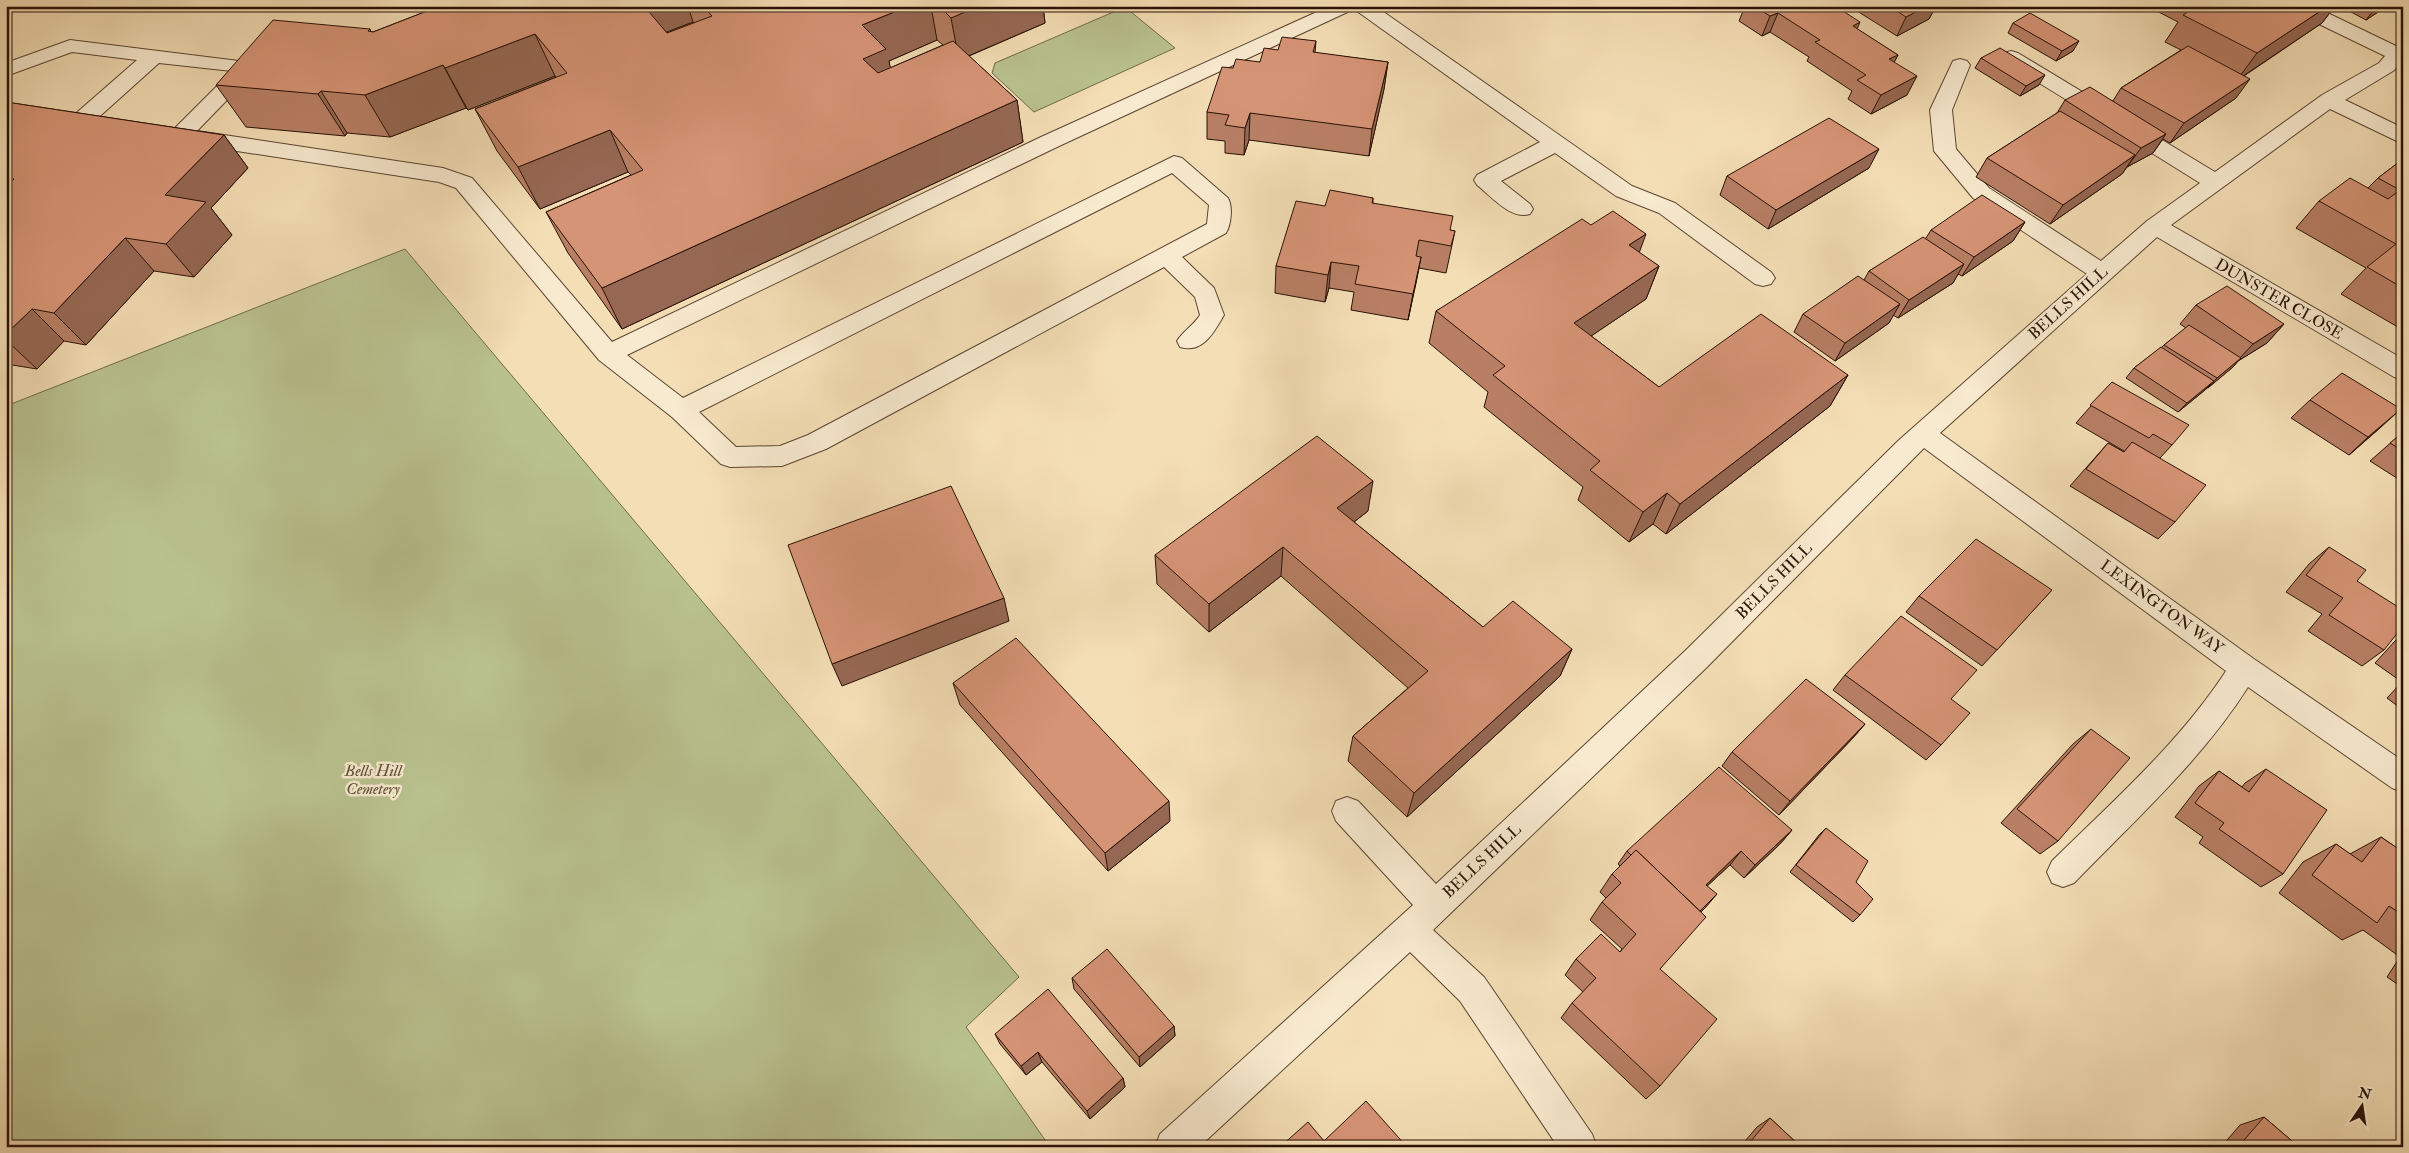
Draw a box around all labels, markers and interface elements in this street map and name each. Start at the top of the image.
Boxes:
street label: DUNSTER CLOSE [2211,254,2347,344]
street label: BELLS HILL [2024,262,2112,344]
street label: BELLS HILL [1732,538,1817,623]
street label: LEXINGTON WAY [2096,555,2229,659]
park label: Bells Hill Cemetery [344,761,403,799]
street label: BELLS HILL [1439,819,1526,902]
north arrow [2336,1080,2386,1130]
text: N [2356,1084,2373,1104]

